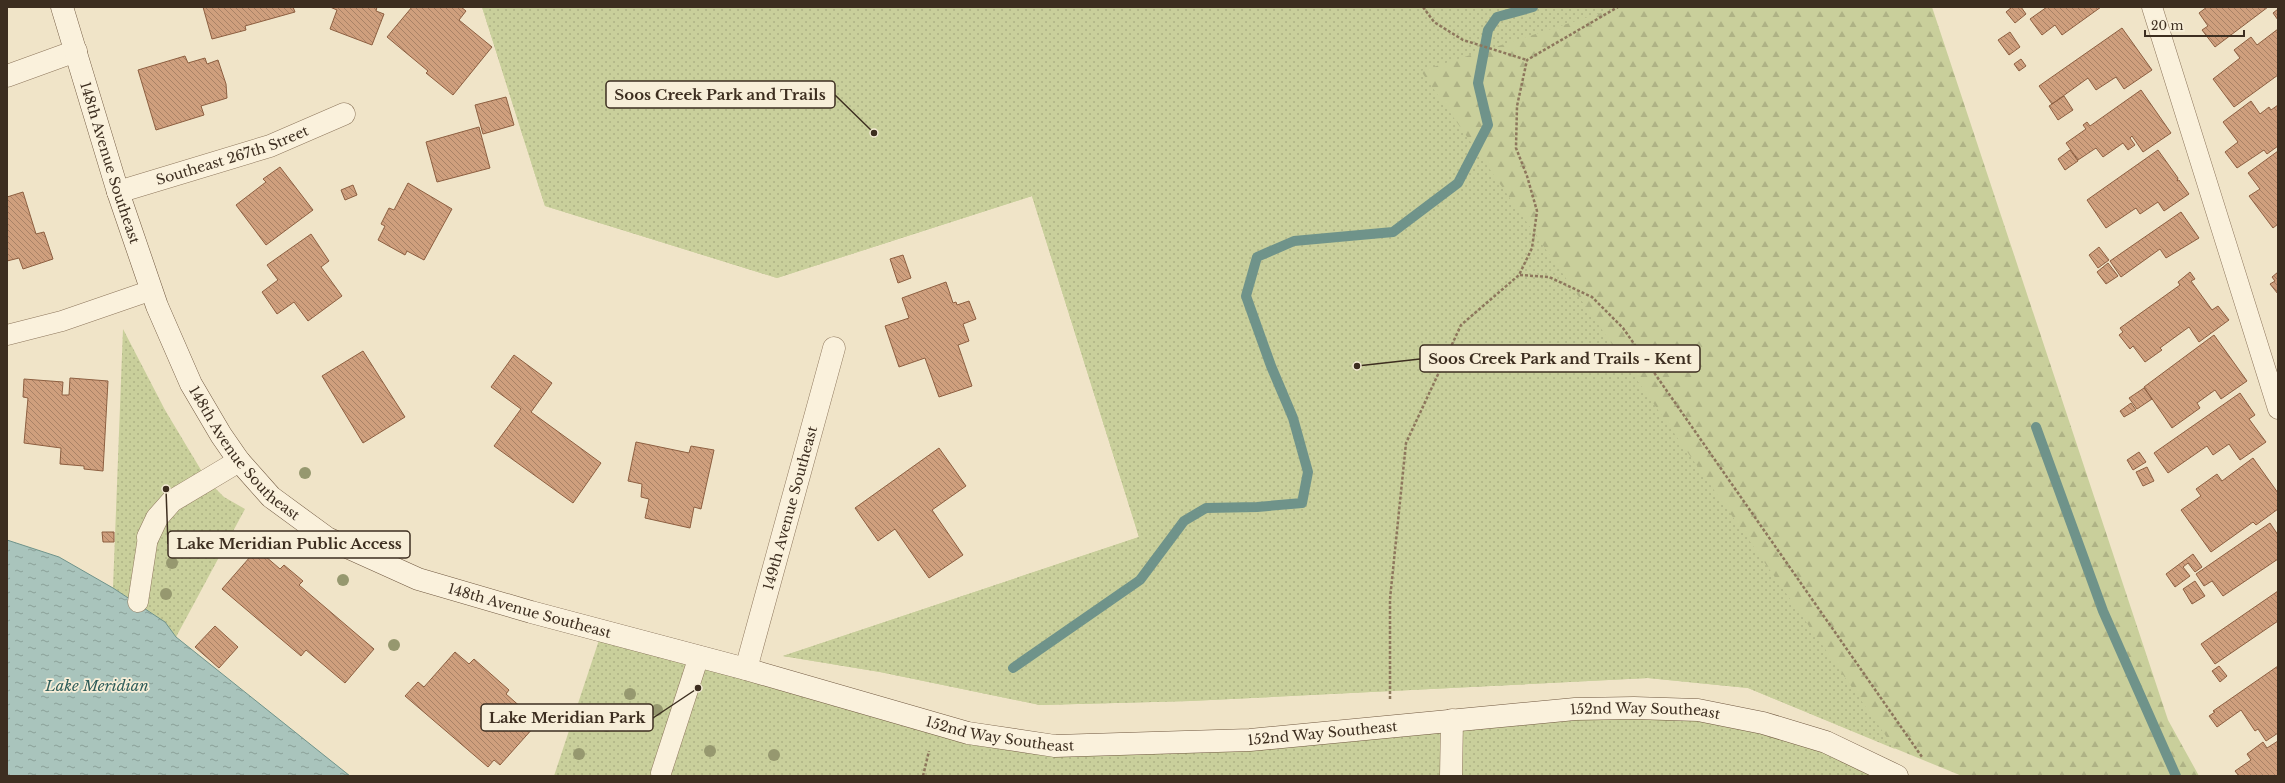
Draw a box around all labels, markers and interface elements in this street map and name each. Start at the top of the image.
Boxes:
scale bar [2145,12,2244,38]
text: 20 m [2151,18,2183,33]
street label: 148th Avenue Southeast [76,80,144,247]
callout: Soos Creek Park and Trails [606,81,835,108]
text: Soos Creek Park and Trails [614,85,826,104]
street label: Southeast 267th Street [154,121,312,189]
callout: Soos Creek Park and Trails - Kent [1420,345,1700,372]
text: Soos Creek Park and Trails - Kent [1428,349,1692,368]
street label: 148th Avenue Southeast [185,383,304,524]
street label: 149th Avenue Southeast [759,423,821,592]
callout: Lake Meridian Public Access [168,531,410,558]
text: Lake Meridian Public Access [176,534,402,553]
street label: 148th Avenue Southeast [446,579,614,642]
water label: Lake Meridian [44,676,149,695]
street label: 152nd Way Southeast [1569,699,1723,723]
callout: Lake Meridian Park [481,704,653,731]
text: Lake Meridian Park [489,708,646,727]
street label: 152nd Way Southeast [924,712,1075,755]
street label: 152nd Way Southeast [1247,717,1399,749]

